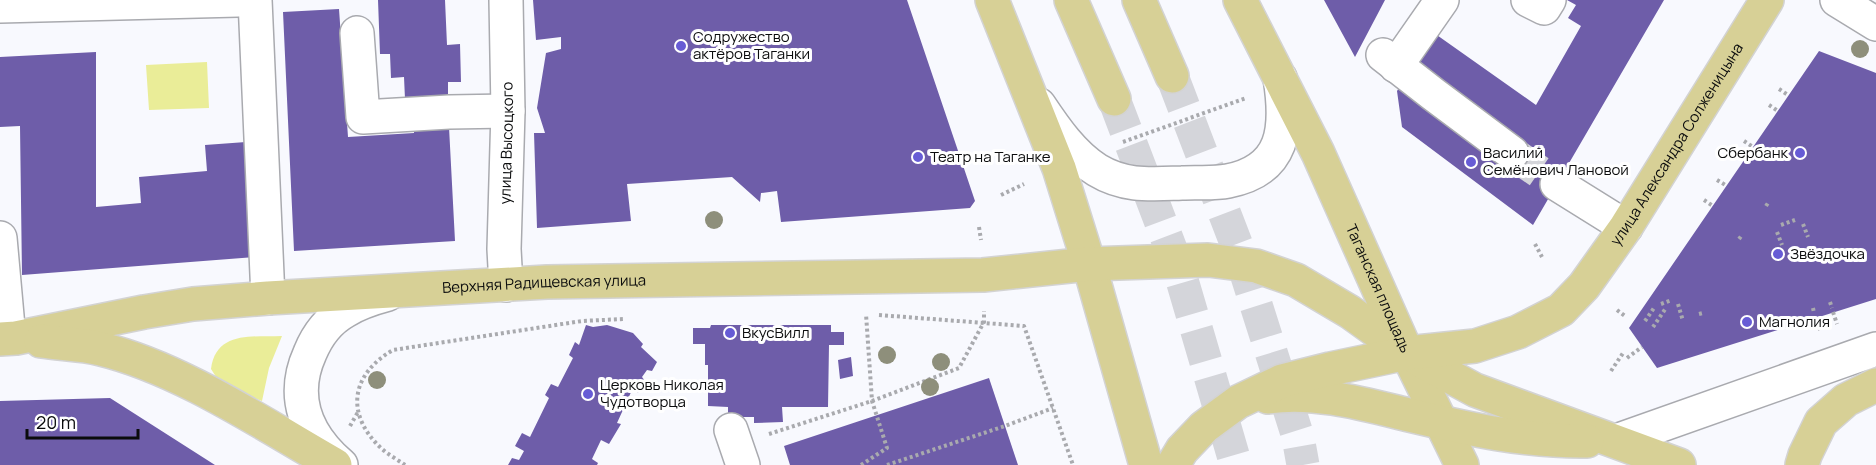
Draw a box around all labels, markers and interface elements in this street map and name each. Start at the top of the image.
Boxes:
place label: Содружество актёров Таганки [693,26,810,64]
marker: Содружество актёров Таганки [674,39,688,53]
street label: улица Александра Солженицына [1605,39,1748,250]
street label: улица Высоцкого [494,81,518,205]
place label: Василий Семёнович Лановой [1483,142,1629,180]
place label: Сбербанк [1717,142,1789,163]
place label: Театр на Таганке [930,146,1051,167]
marker: Сбербанк [1793,146,1807,160]
marker: Театр на Таганке [911,150,925,164]
marker: Василий Семёнович Лановой [1464,155,1478,169]
street label: Таганская площадь [1341,221,1416,356]
place label: Звёздочка [1790,243,1865,264]
marker: Звёздочка [1771,247,1785,261]
street label: Верхняя Радищевская улица [442,269,646,298]
place label: Магнолия [1759,311,1830,332]
marker: Магнолия [1740,315,1754,329]
place label: ВкусВилл [742,322,810,343]
marker: ВкусВилл [723,326,737,340]
place label: Церковь Николая Чудотворца [600,374,724,412]
marker: Церковь Николая Чудотворца [581,387,595,401]
scale bar [27,402,138,440]
text: 20 m [36,410,76,434]

